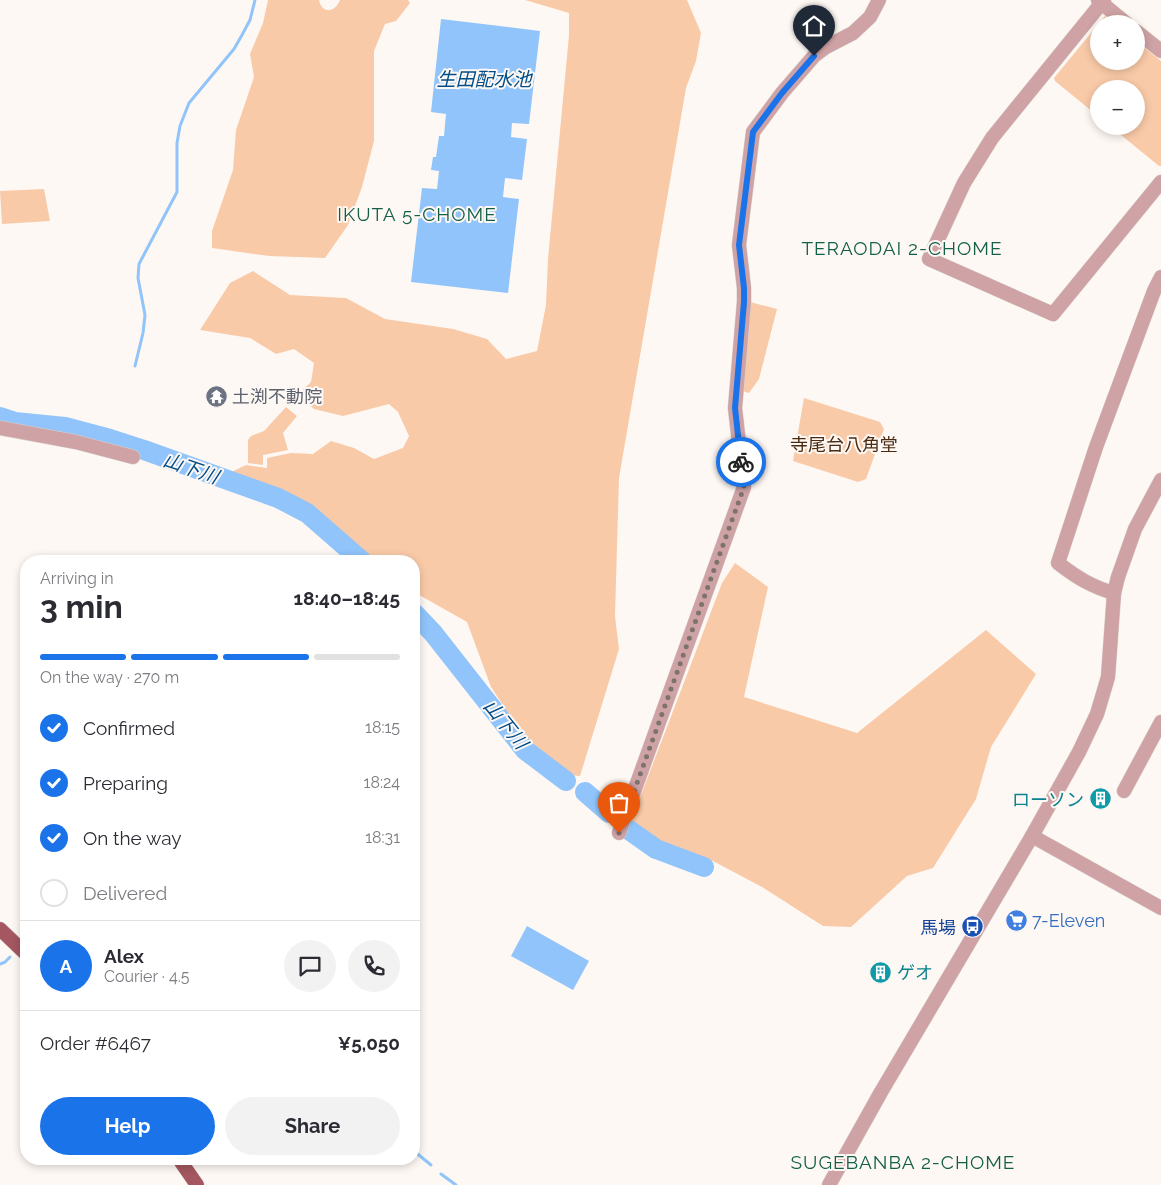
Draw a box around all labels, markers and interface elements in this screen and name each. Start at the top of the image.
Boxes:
pin [793,5,835,56]
icon: home [800,12,828,40]
map controls [1090,15,1145,135]
button: + [1090,15,1145,70]
water label: 生田配水池 [436,68,533,90]
button: − [1090,80,1145,135]
district label: IKUTA 5-CHOME [337,203,497,225]
district label: TERAODAI 2-CHOME [801,237,1003,259]
temple icon: 土渕不動院 [204,384,228,408]
place label: 土渕不動院 [232,386,322,407]
park label: 寺尾台八角堂 [790,434,898,455]
courier [716,437,766,487]
water label: 山下川 [160,448,223,488]
icon: bike [727,448,755,476]
text: Arriving in [40,569,114,588]
text: 18:40–18:45 [294,587,400,609]
text: 3 min [40,588,123,625]
text: On the way · 270 m [40,668,179,687]
water label: 山下川 [480,695,534,755]
icon: check [40,714,68,742]
text: Confirmed [83,717,175,739]
text: 18:15 [365,718,400,737]
icon: check [40,769,68,797]
text: Preparing [83,772,168,794]
text: 18:24 [364,773,400,792]
pin [598,782,640,833]
building icon: ローソン [1088,787,1112,811]
icon: bag [605,789,633,817]
place label: ローソン [1012,789,1084,810]
icon: check [40,824,68,852]
text: On the way [83,827,182,849]
text: 18:31 [365,828,400,847]
text: Delivered [83,882,167,904]
supermarket icon: 7-Eleven [1004,908,1028,932]
place label: 7-Eleven [1032,910,1105,931]
bus stop icon: 馬場 [960,915,984,939]
place label: 馬場 [920,917,956,938]
button: chat [284,940,336,992]
button: phone [348,940,400,992]
text: Alex [104,945,144,967]
text: A [60,955,72,977]
building icon: ゲオ [869,960,893,984]
place label: ゲオ [897,962,933,983]
text: Courier · 4.5 [104,967,189,986]
text: Order #6467 [40,1032,151,1054]
text: ¥5,050 [338,1032,400,1054]
button: Help [40,1097,215,1155]
button: Share [225,1097,400,1155]
district label: SUGEBANBA 2-CHOME [791,1151,1015,1173]

